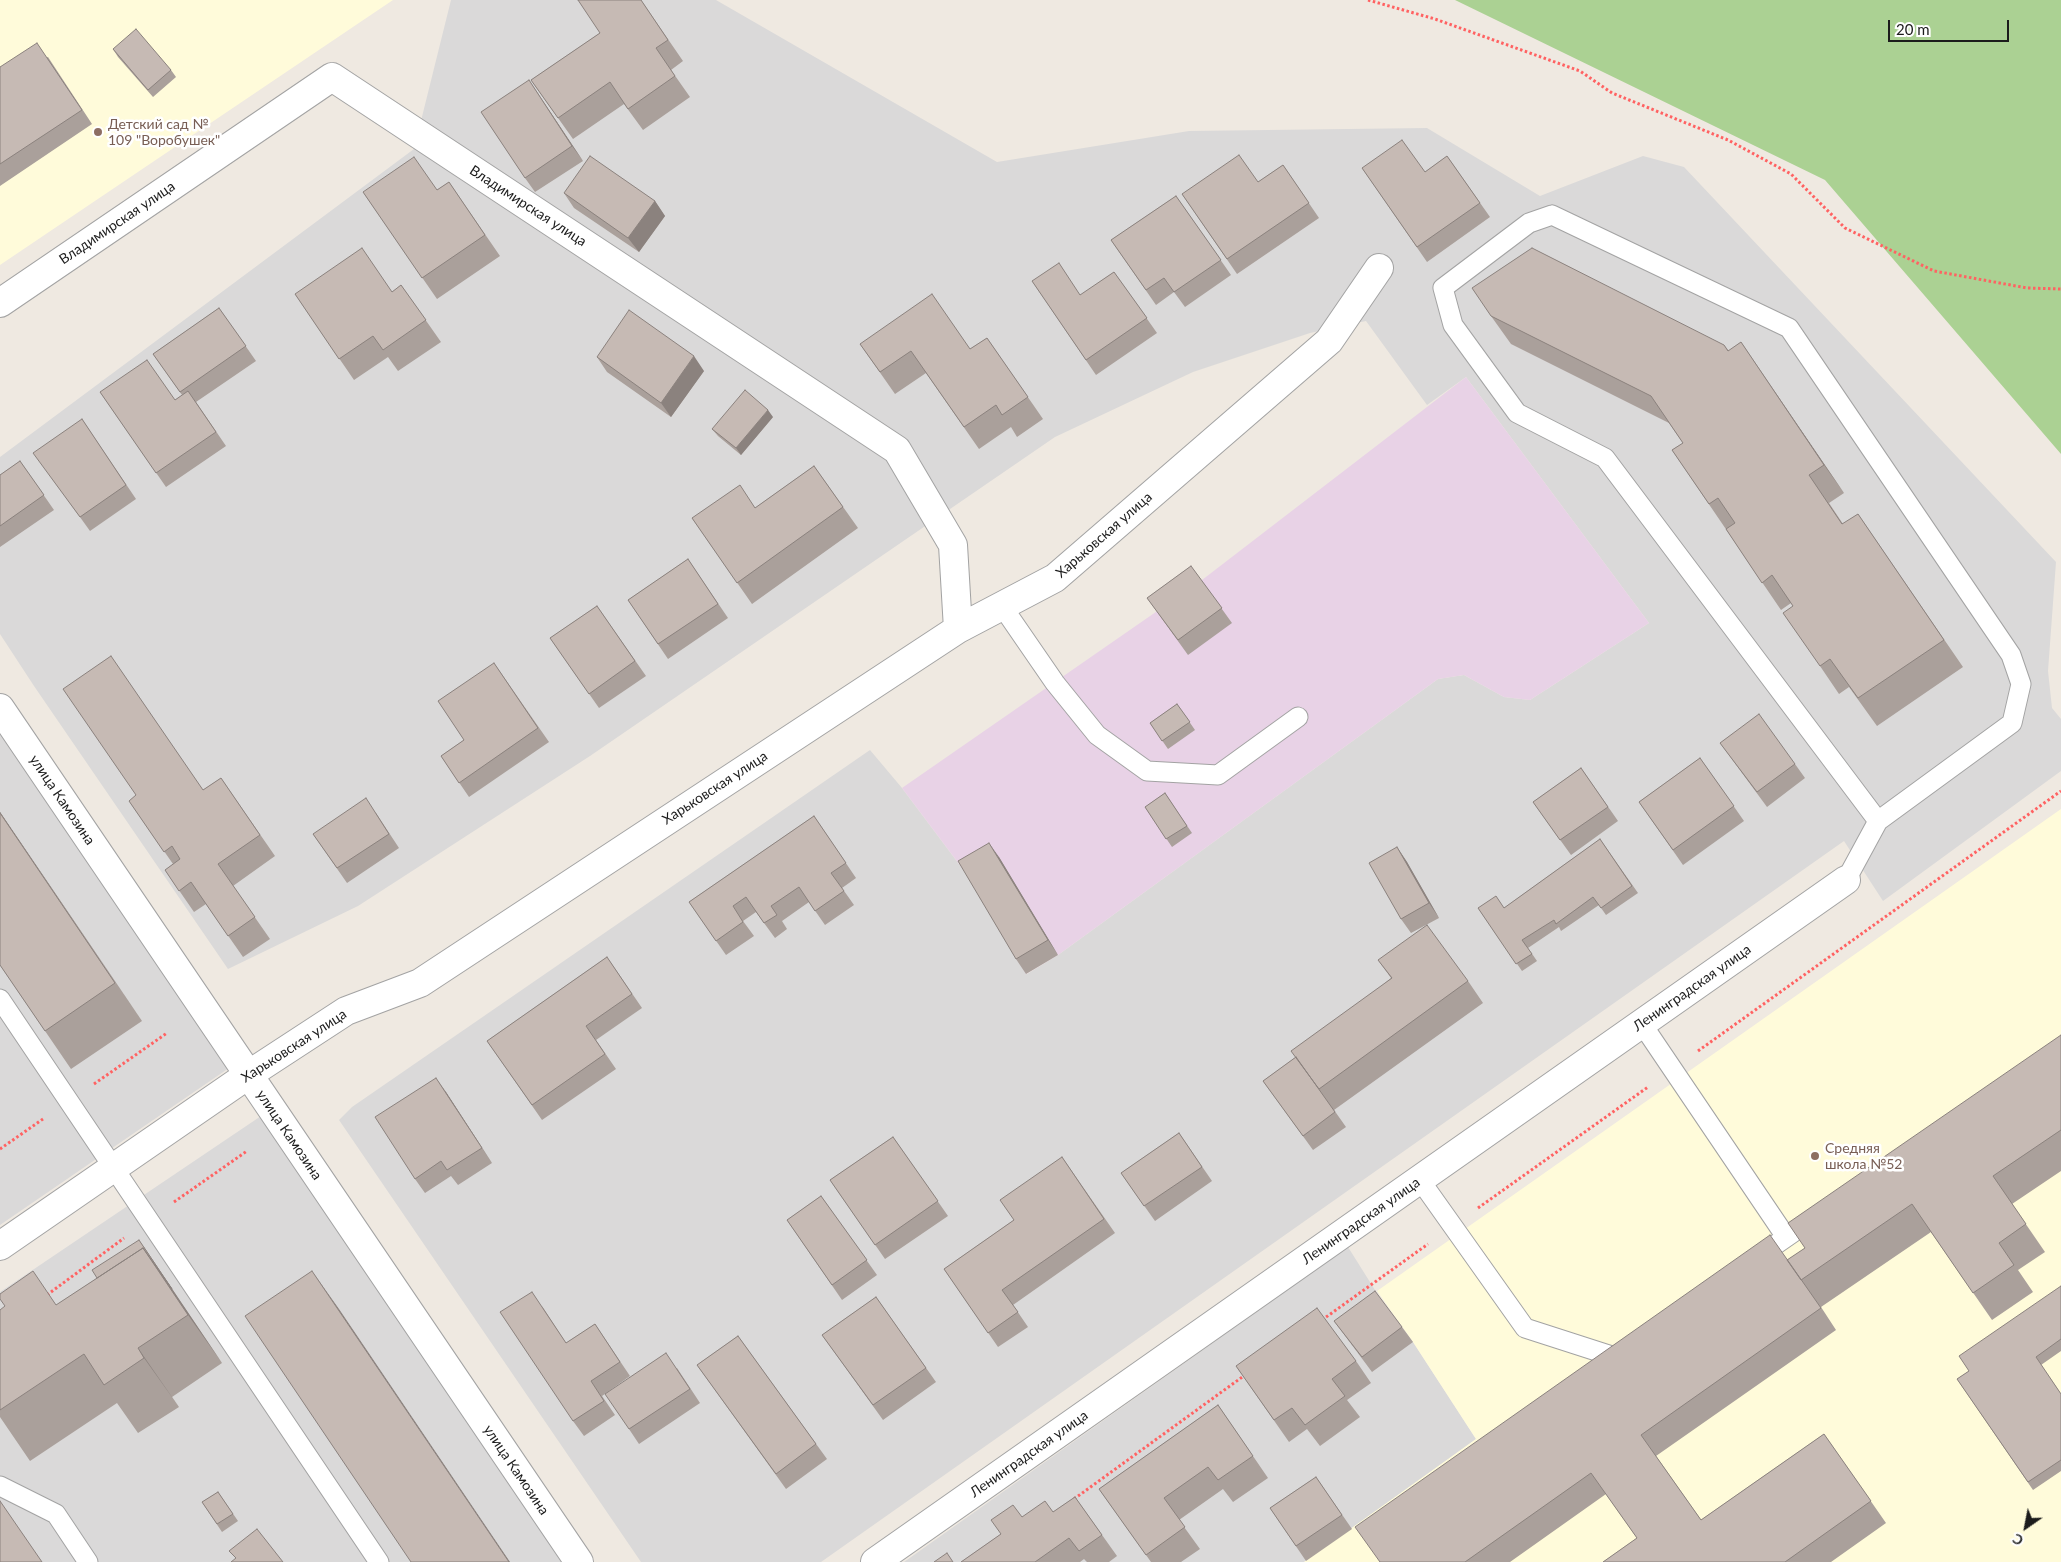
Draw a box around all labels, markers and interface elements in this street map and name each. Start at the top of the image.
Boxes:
scale bar [1891,10,2012,42]
text: 20 m [1896,20,1930,38]
place label: Детский сад № 109 "Воробушек" [108,116,220,148]
marker: Детский сад № 109 "Воробушек" [92,126,104,138]
street label: Владимирская улица [466,162,590,250]
street label: Владимирская улица [56,178,178,268]
street label: Харьковская улица [1052,489,1156,581]
street label: Харьковская улица [659,748,771,828]
street label: улица Камозина [26,752,98,848]
street label: Ленинградская улица [1630,941,1754,1035]
street label: Харьковская улица [238,1006,350,1086]
street label: улица Камозина [253,1087,325,1183]
place label: Средняя школа №52 [1825,1140,1902,1172]
marker: Средняя школа №52 [1809,1150,1821,1162]
street label: Ленинградская улица [1299,1174,1423,1268]
street label: Ленинградская улица [967,1407,1091,1501]
street label: улица Камозина [480,1422,552,1518]
north arrow [2001,1502,2051,1552]
text: С [2009,1530,2026,1550]

